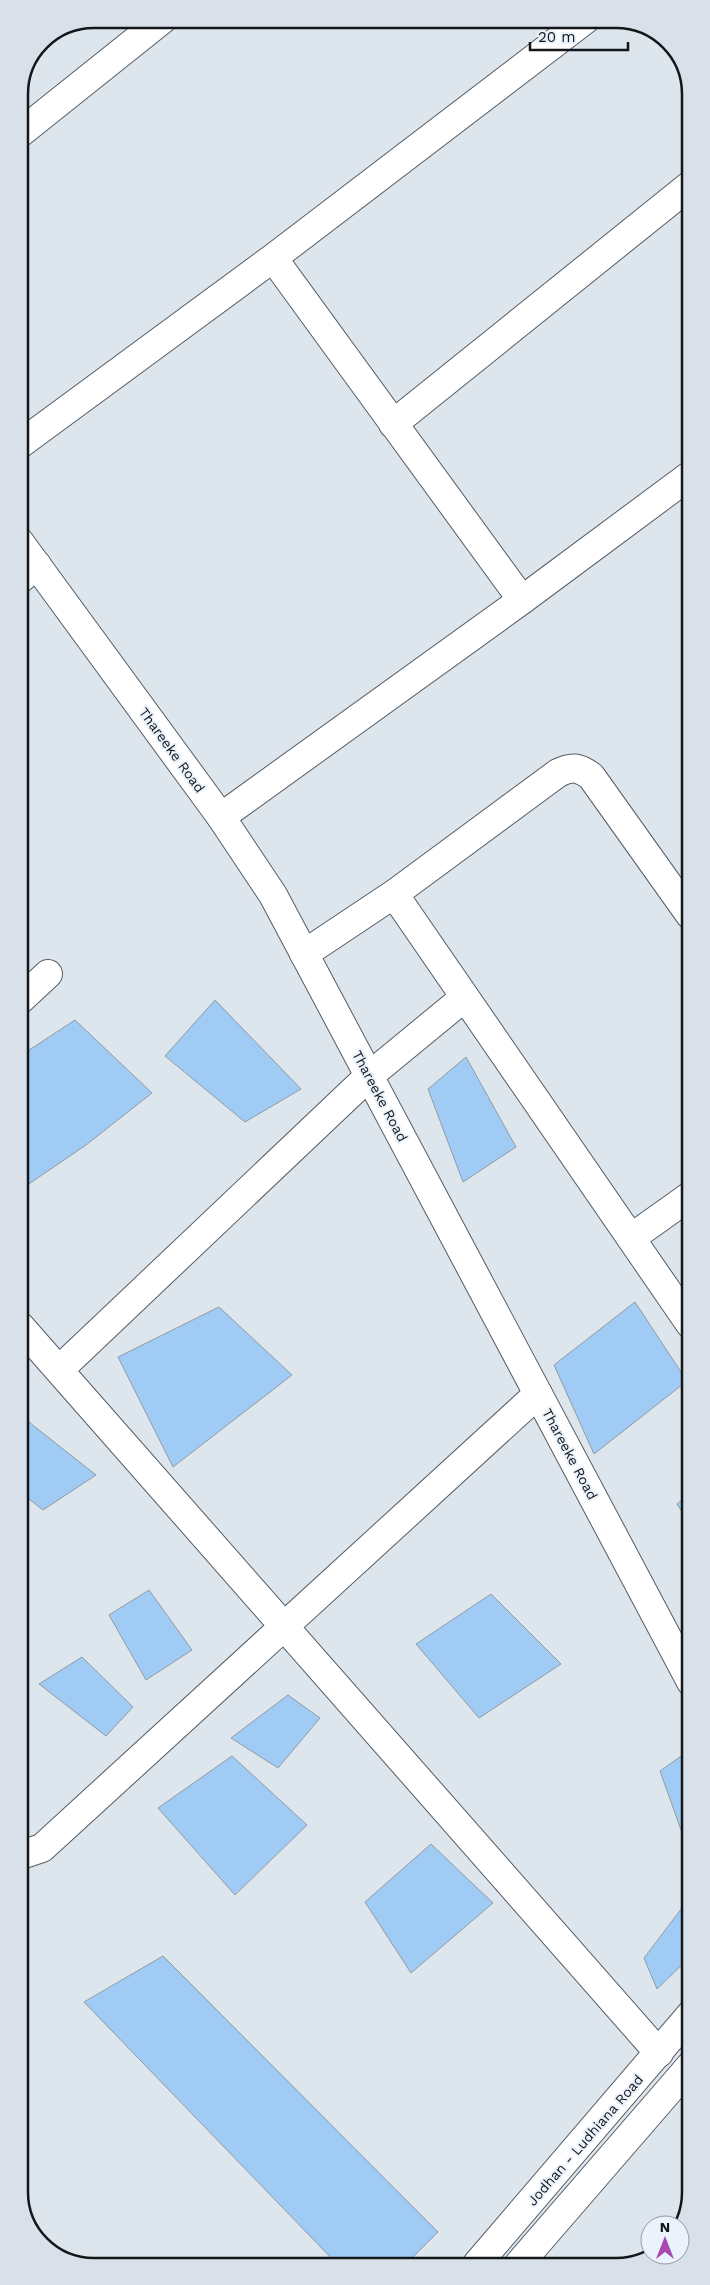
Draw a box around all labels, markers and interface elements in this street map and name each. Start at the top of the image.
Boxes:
scale bar [530,20,628,52]
text: 20 m [538,28,576,46]
street label: Thareeke Road [136,704,208,796]
street label: Thareeke Road [349,1048,411,1144]
street label: Thareeke Road [539,1406,601,1502]
street label: Jodhan - Ludhiana Road [524,2071,646,2209]
north arrow [640,2215,690,2265]
text: N [660,2219,670,2235]

